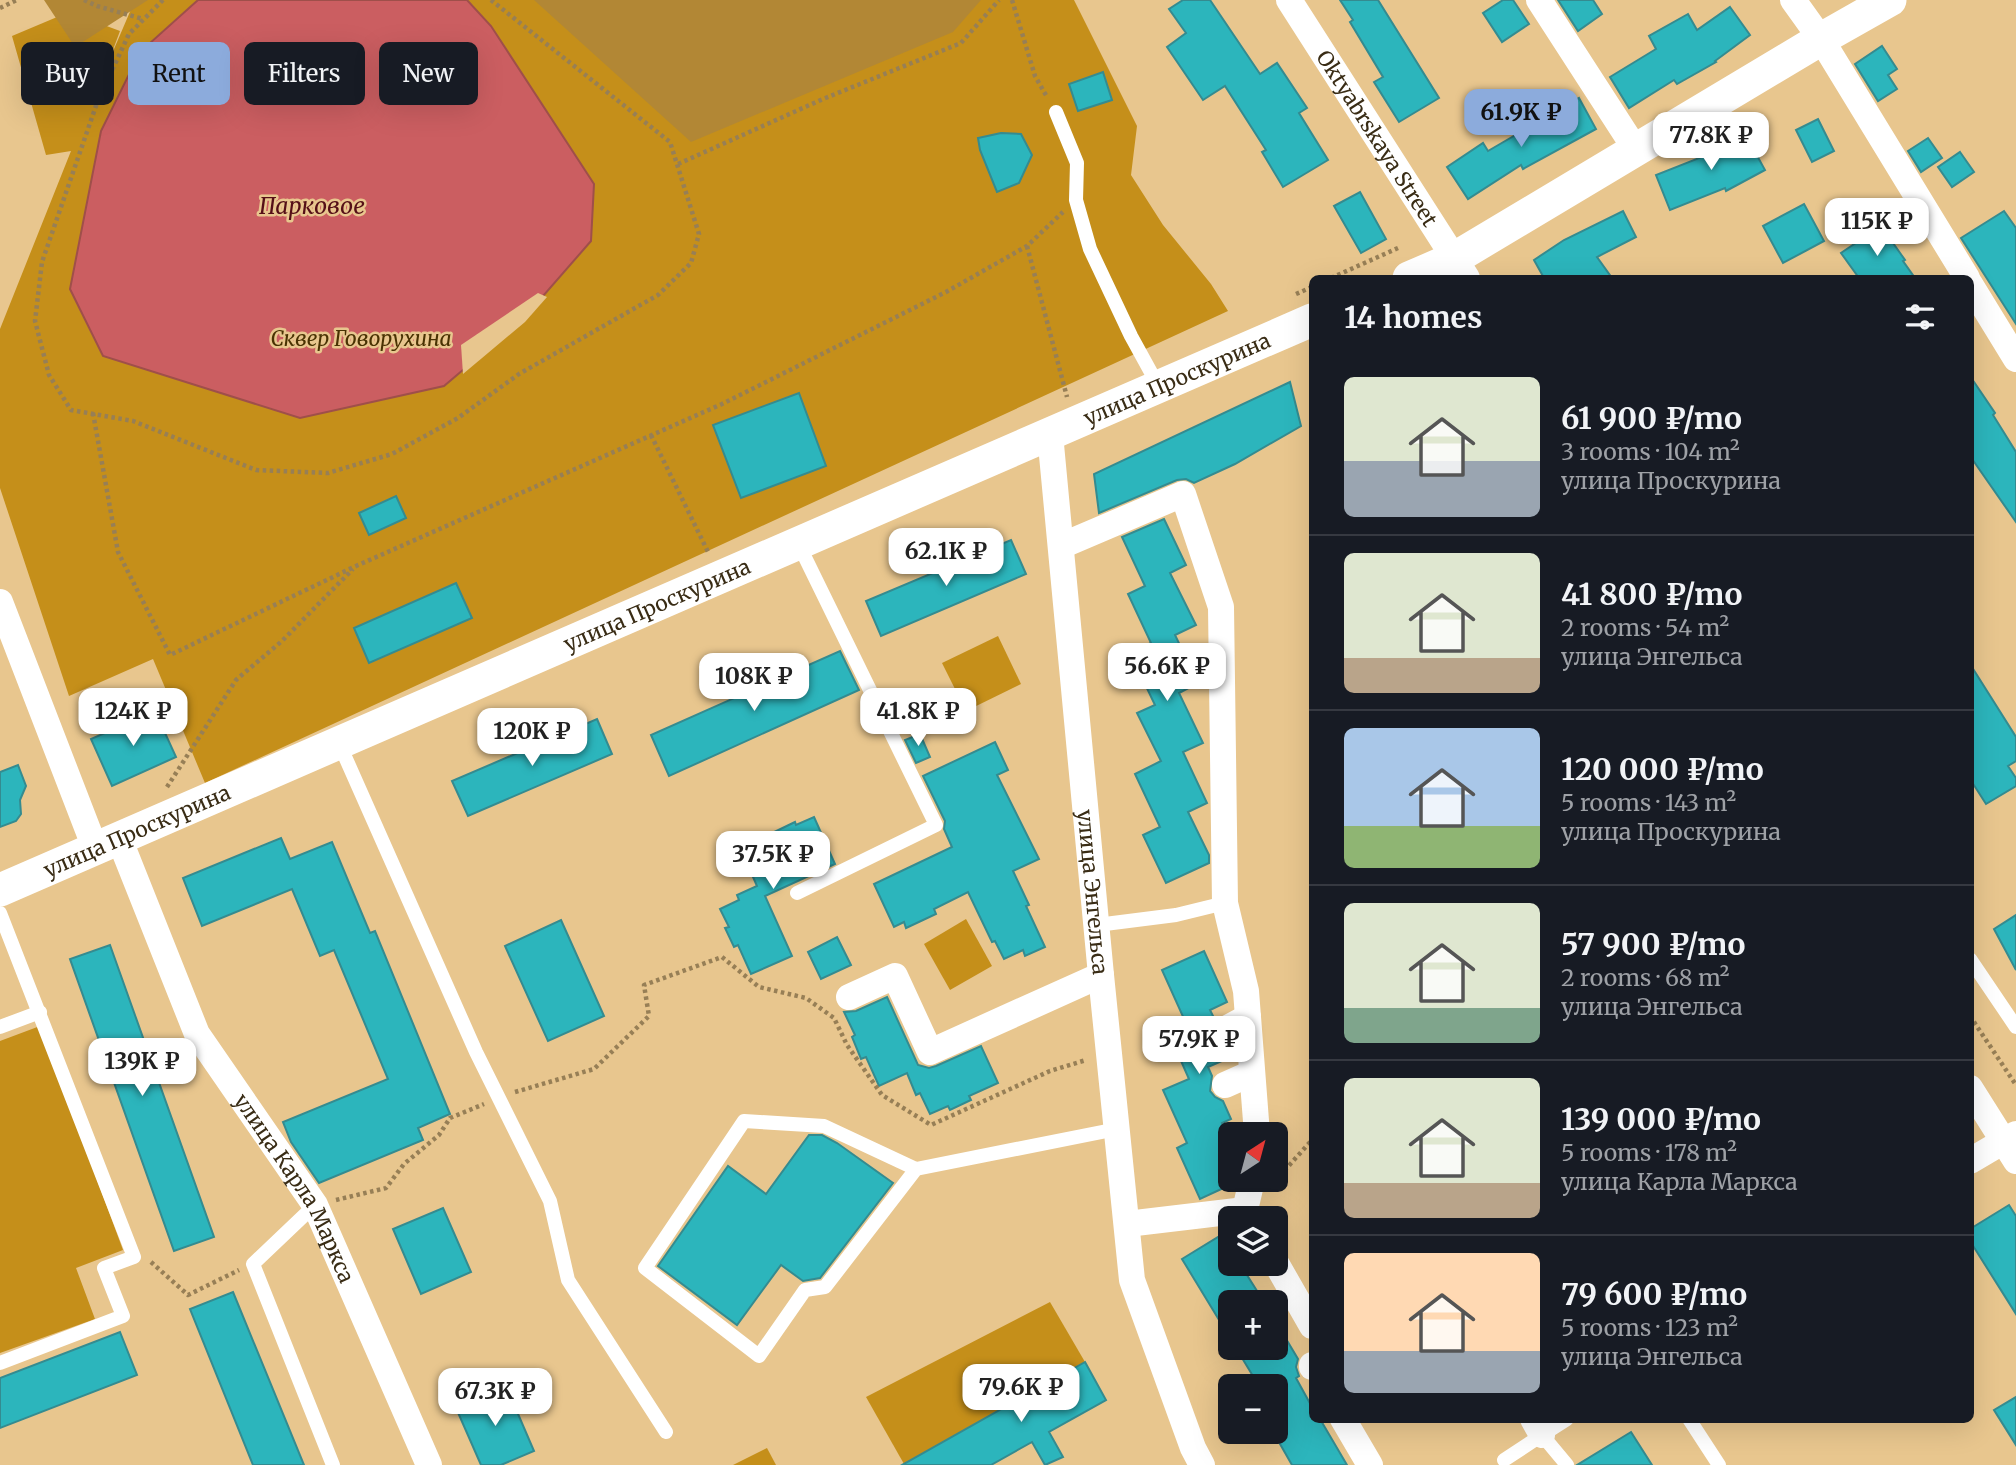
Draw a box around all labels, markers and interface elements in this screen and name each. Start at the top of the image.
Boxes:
chip: Buy [21,42,114,105]
chip: Rent [128,42,230,105]
chip: Filters [244,42,365,105]
chip: New [379,42,478,105]
street label: Oktyabrskaya Street [1311,45,1444,231]
pin: 61.9K ₽ [1456,90,1586,149]
text: 61.9K ₽ [1480,97,1562,126]
pin: 77.8K ₽ [1646,113,1776,172]
text: 77.8K ₽ [1669,120,1753,149]
water label: Парковое [259,191,365,220]
pin: 115K ₽ [1820,198,1934,258]
text: 115K ₽ [1841,206,1913,235]
text: 14 homes [1344,298,1482,336]
icon: filters [1901,298,1939,336]
park label: Сквер Говорухина [270,325,452,352]
street label: улица Проскурина [1079,326,1274,431]
text: 61 900 ₽/mo [1561,399,1742,437]
icon: home [1400,405,1484,489]
text: 3 rooms · 104 m² [1561,437,1740,466]
text: улица Проскурина [1561,466,1781,495]
pin: 62.1K ₽ [881,528,1011,588]
text: 62.1K ₽ [905,536,987,565]
street label: улица Проскурина [559,552,754,657]
text: 41 800 ₽/mo [1561,575,1742,613]
icon: home [1400,581,1484,665]
text: 2 rooms · 54 m² [1561,613,1729,642]
text: улица Энгельса [1561,642,1742,671]
pin: 56.6K ₽ [1102,644,1232,703]
text: 56.6K ₽ [1124,651,1210,680]
pin: 108K ₽ [697,654,811,713]
text: 108K ₽ [715,661,793,690]
pin: 124K ₽ [76,688,190,748]
pin: 41.8K ₽ [853,688,983,748]
text: 124K ₽ [95,696,171,725]
text: 41.8K ₽ [876,696,960,725]
pin: 120K ₽ [475,708,589,768]
text: 120K ₽ [493,716,571,745]
text: 120 000 ₽/mo [1561,750,1764,788]
icon: home [1400,756,1484,840]
street label: улица Проскурина [39,778,234,883]
text: 5 rooms · 143 m² [1561,788,1736,817]
street label: улица Энгельса [1072,808,1114,976]
text: улица Проскурина [1561,817,1781,846]
pin: 37.5K ₽ [708,832,838,891]
text: 37.5K ₽ [732,839,814,868]
text: 57 900 ₽/mo [1561,925,1745,963]
icon: home [1400,931,1484,1015]
text: 2 rooms · 68 m² [1561,963,1729,992]
text: улица Энгельса [1561,992,1742,1021]
pin: 57.9K ₽ [1134,1016,1264,1076]
text: 57.9K ₽ [1158,1024,1240,1053]
pin: 139K ₽ [85,1038,199,1098]
text: 139K ₽ [104,1046,180,1075]
street label: улица Карла Маркса [228,1088,361,1287]
text: 139 000 ₽/mo [1561,1100,1761,1138]
icon: home [1400,1106,1484,1190]
north arrow [1218,1122,1288,1192]
map controls [1218,1122,1288,1444]
text: 5 rooms · 178 m² [1561,1138,1737,1167]
text: улица Карла Маркса [1561,1167,1797,1196]
button: layers [1218,1206,1288,1276]
text: 79 600 ₽/mo [1561,1275,1747,1313]
icon: home [1400,1281,1484,1365]
button: + [1218,1290,1288,1360]
text: 5 rooms · 123 m² [1561,1313,1738,1342]
text: улица Энгельса [1561,1342,1742,1371]
pin: 79.6K ₽ [956,1364,1086,1424]
pin: 67.3K ₽ [430,1368,560,1428]
text: 79.6K ₽ [978,1372,1064,1401]
button: − [1218,1374,1288,1444]
text: 67.3K ₽ [454,1376,536,1405]

